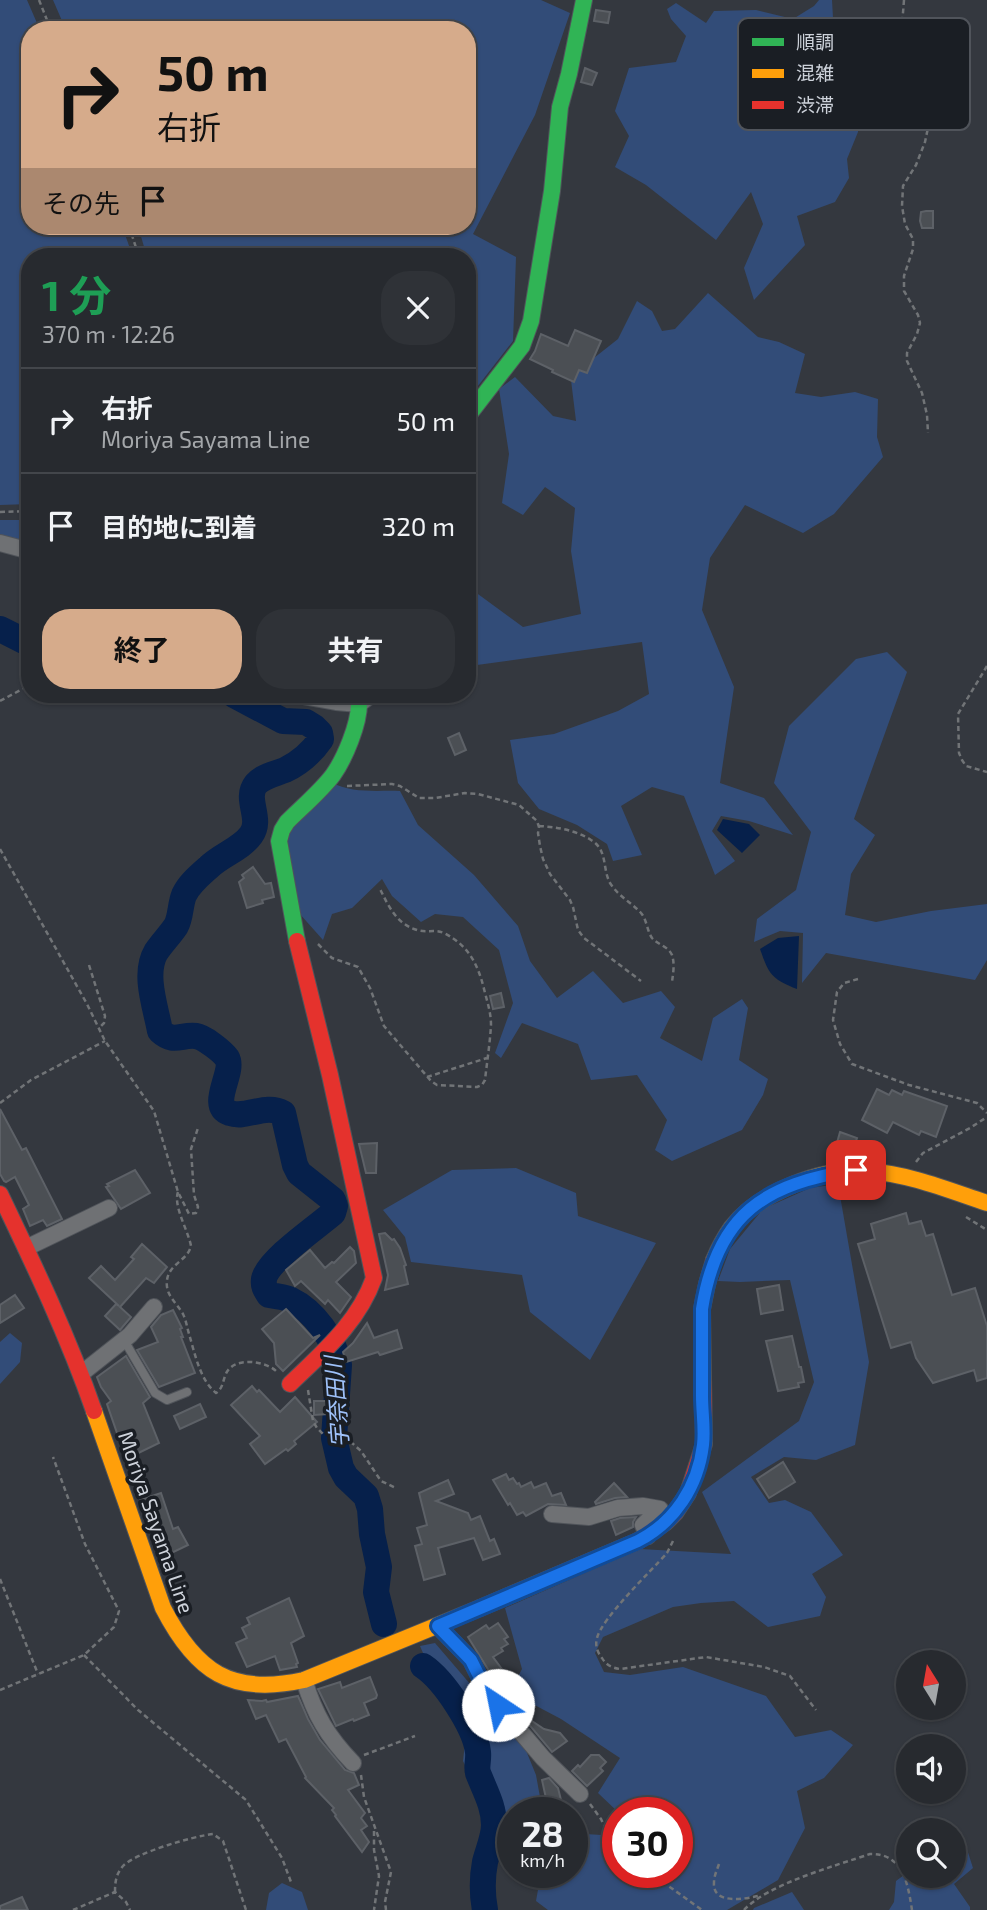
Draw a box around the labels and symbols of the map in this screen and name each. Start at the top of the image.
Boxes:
legend [738,18,970,130]
text: 順調 [796,30,834,53]
text: 混雑 [796,61,834,84]
text: 渋滞 [796,93,834,116]
pin [826,1140,886,1200]
water label: 宇奈田川 [319,1352,353,1449]
street label: Moriya Sayama Line [114,1428,200,1616]
north arrow [896,1650,966,1720]
position arrow [461,1668,535,1742]
speed limit sign: 30 [602,1797,693,1888]

